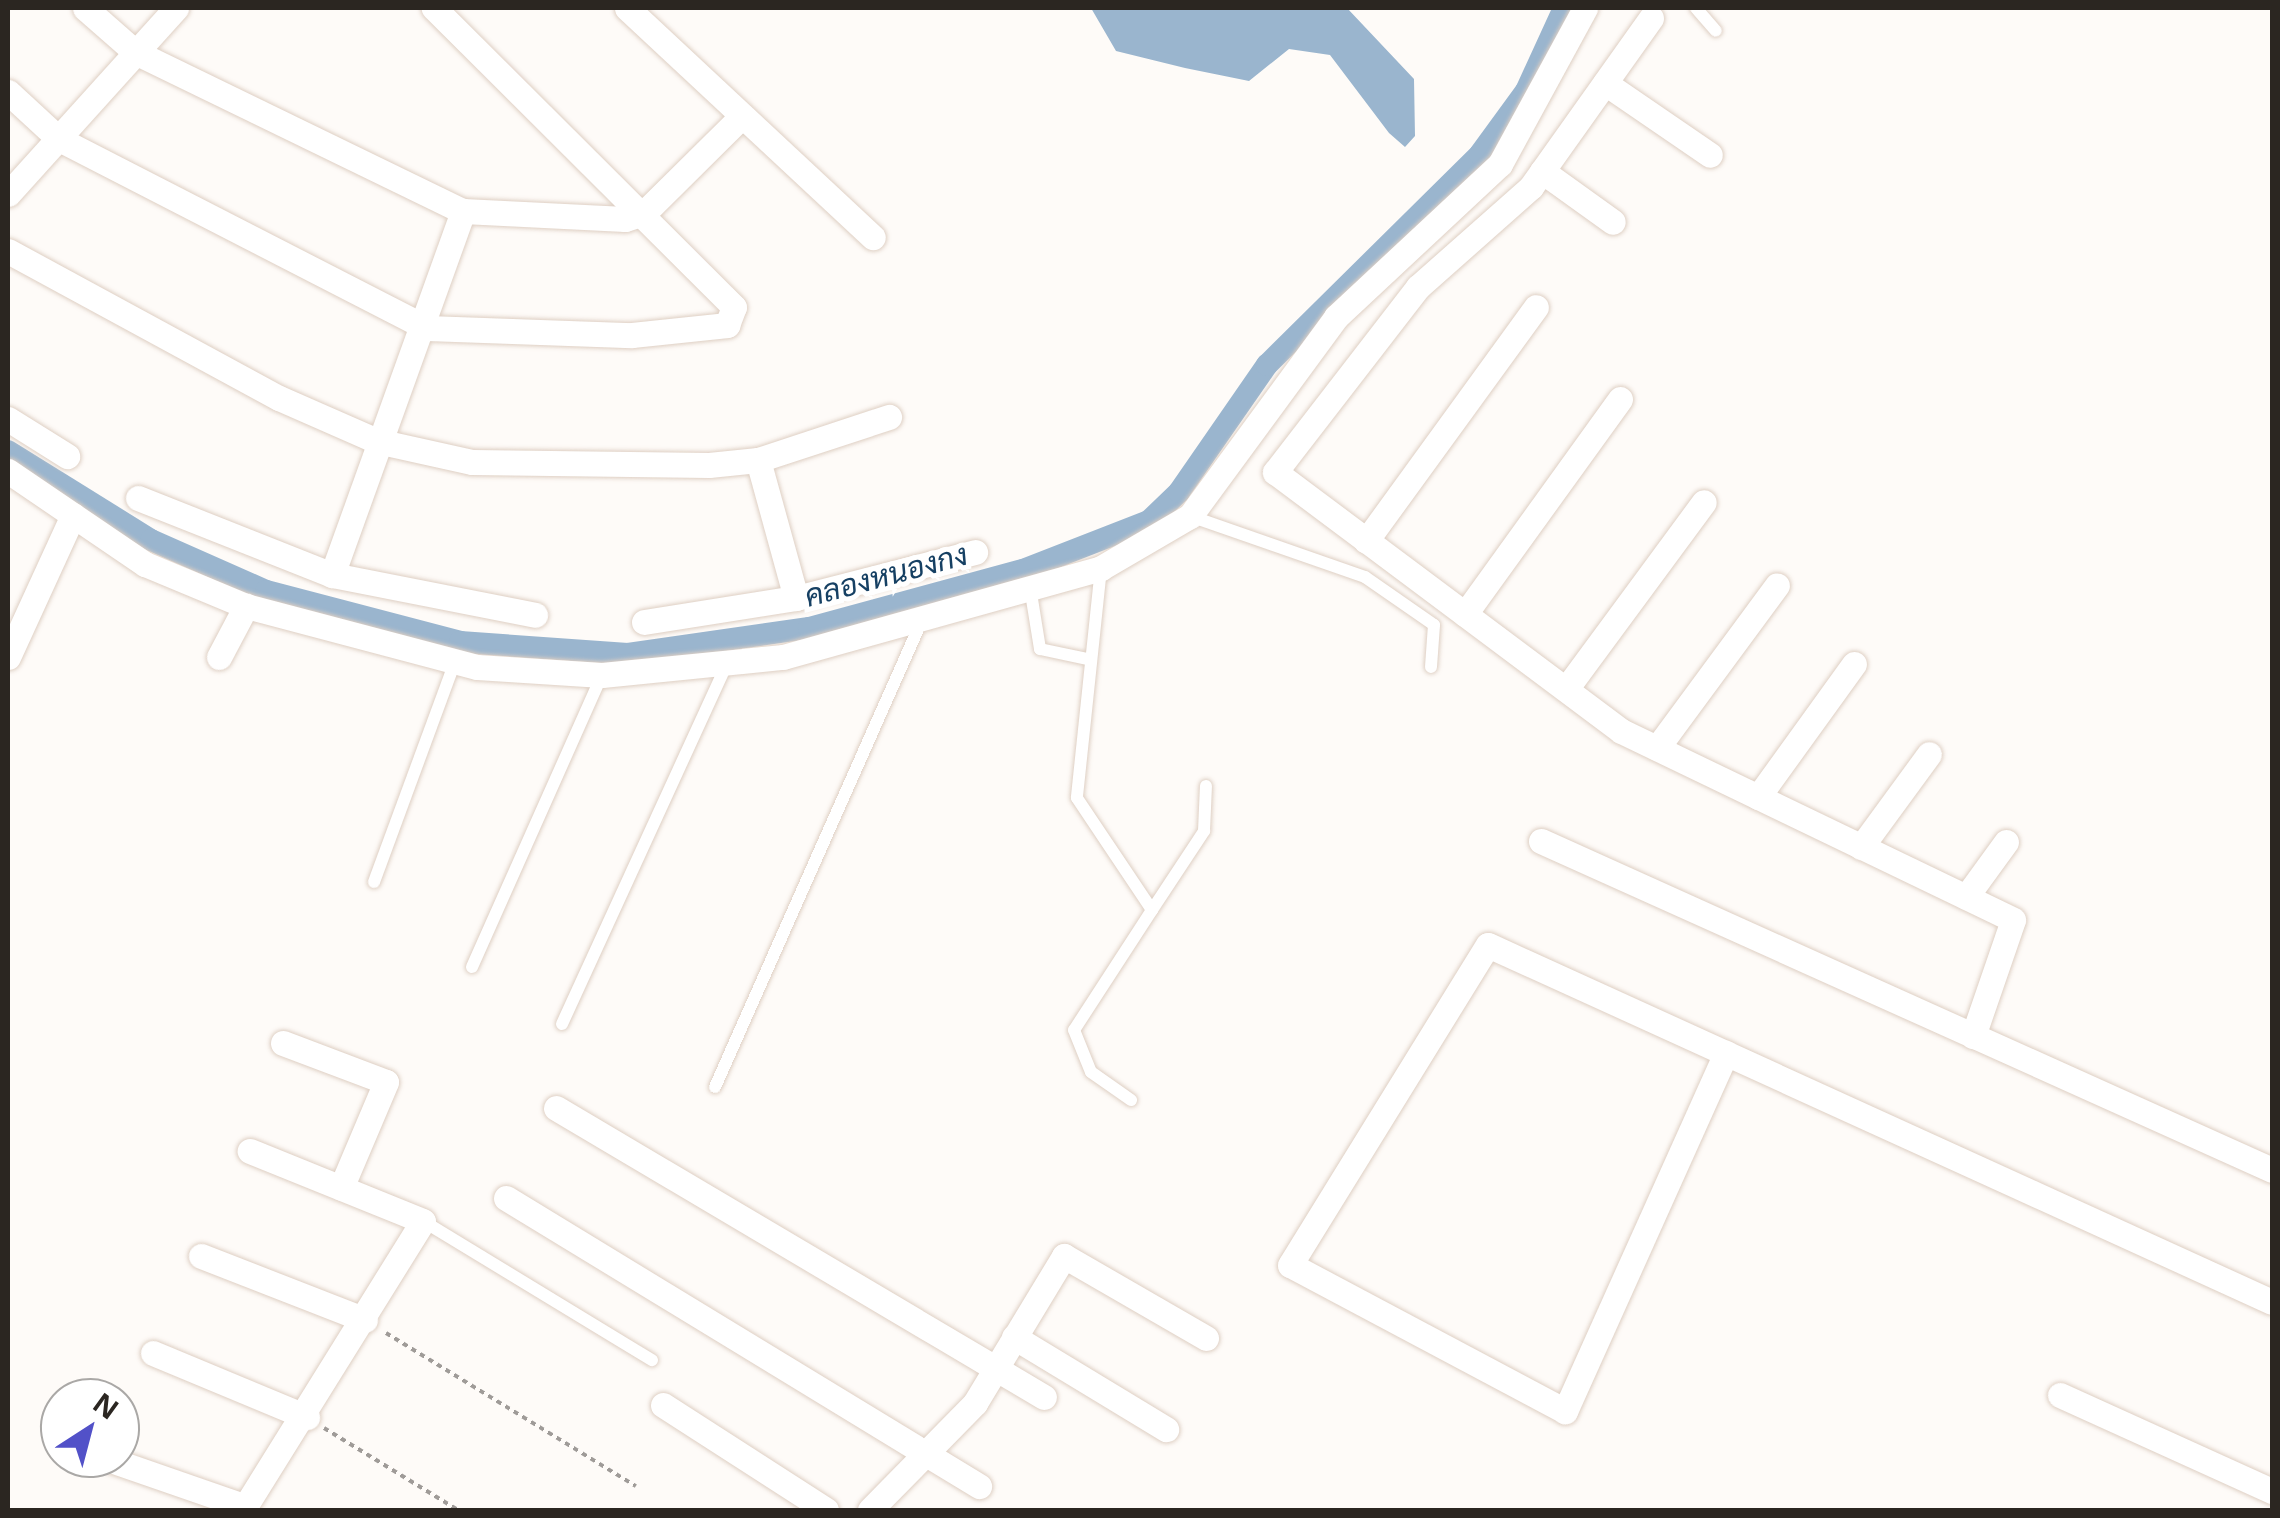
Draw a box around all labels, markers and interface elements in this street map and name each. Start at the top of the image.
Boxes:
water label: คลองหนองกง [801,536,971,614]
north arrow [40,1378,140,1478]
text: N [86,1383,127,1427]

